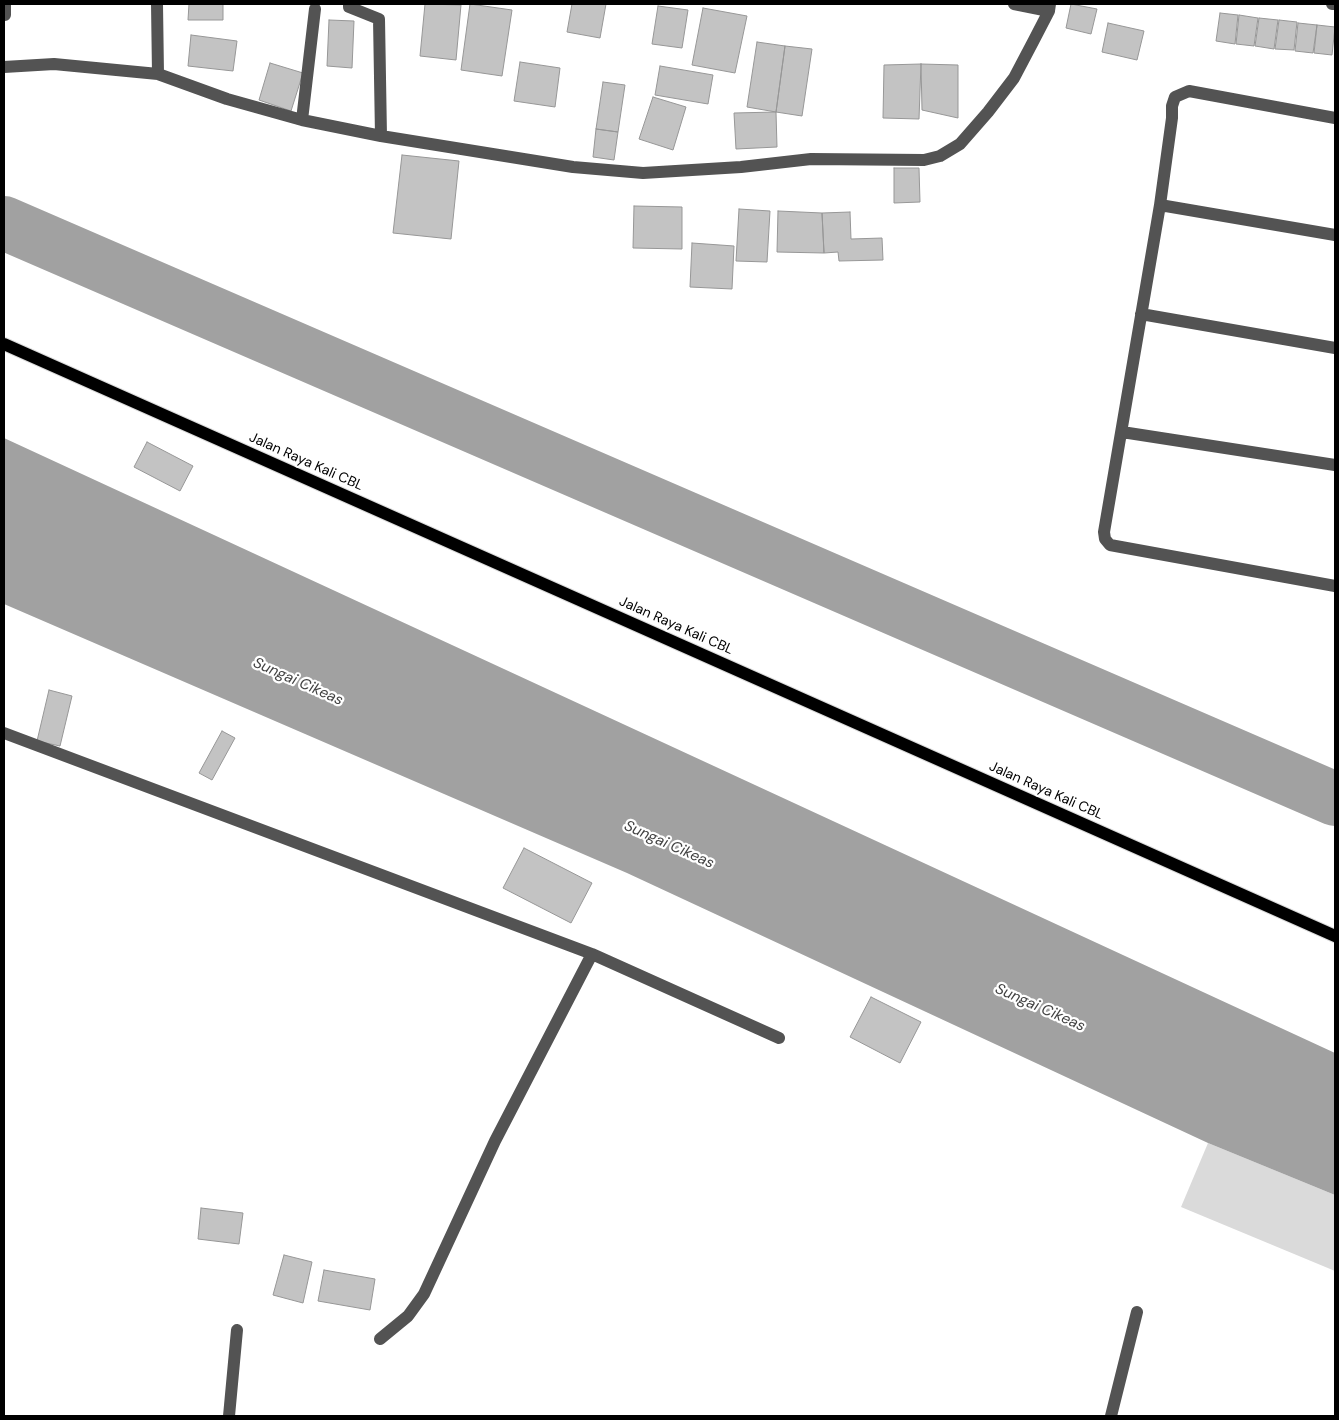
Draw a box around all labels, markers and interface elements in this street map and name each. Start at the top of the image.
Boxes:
street label: Jalan Raya Kali CBL [246,429,366,495]
street label: Jalan Raya Kali CBL [616,593,736,659]
water label: Sungai Cikeas [250,654,346,710]
street label: Jalan Raya Kali CBL [986,758,1106,824]
water label: Sungai Cikeas [621,817,717,873]
water label: Sungai Cikeas [992,980,1088,1036]

